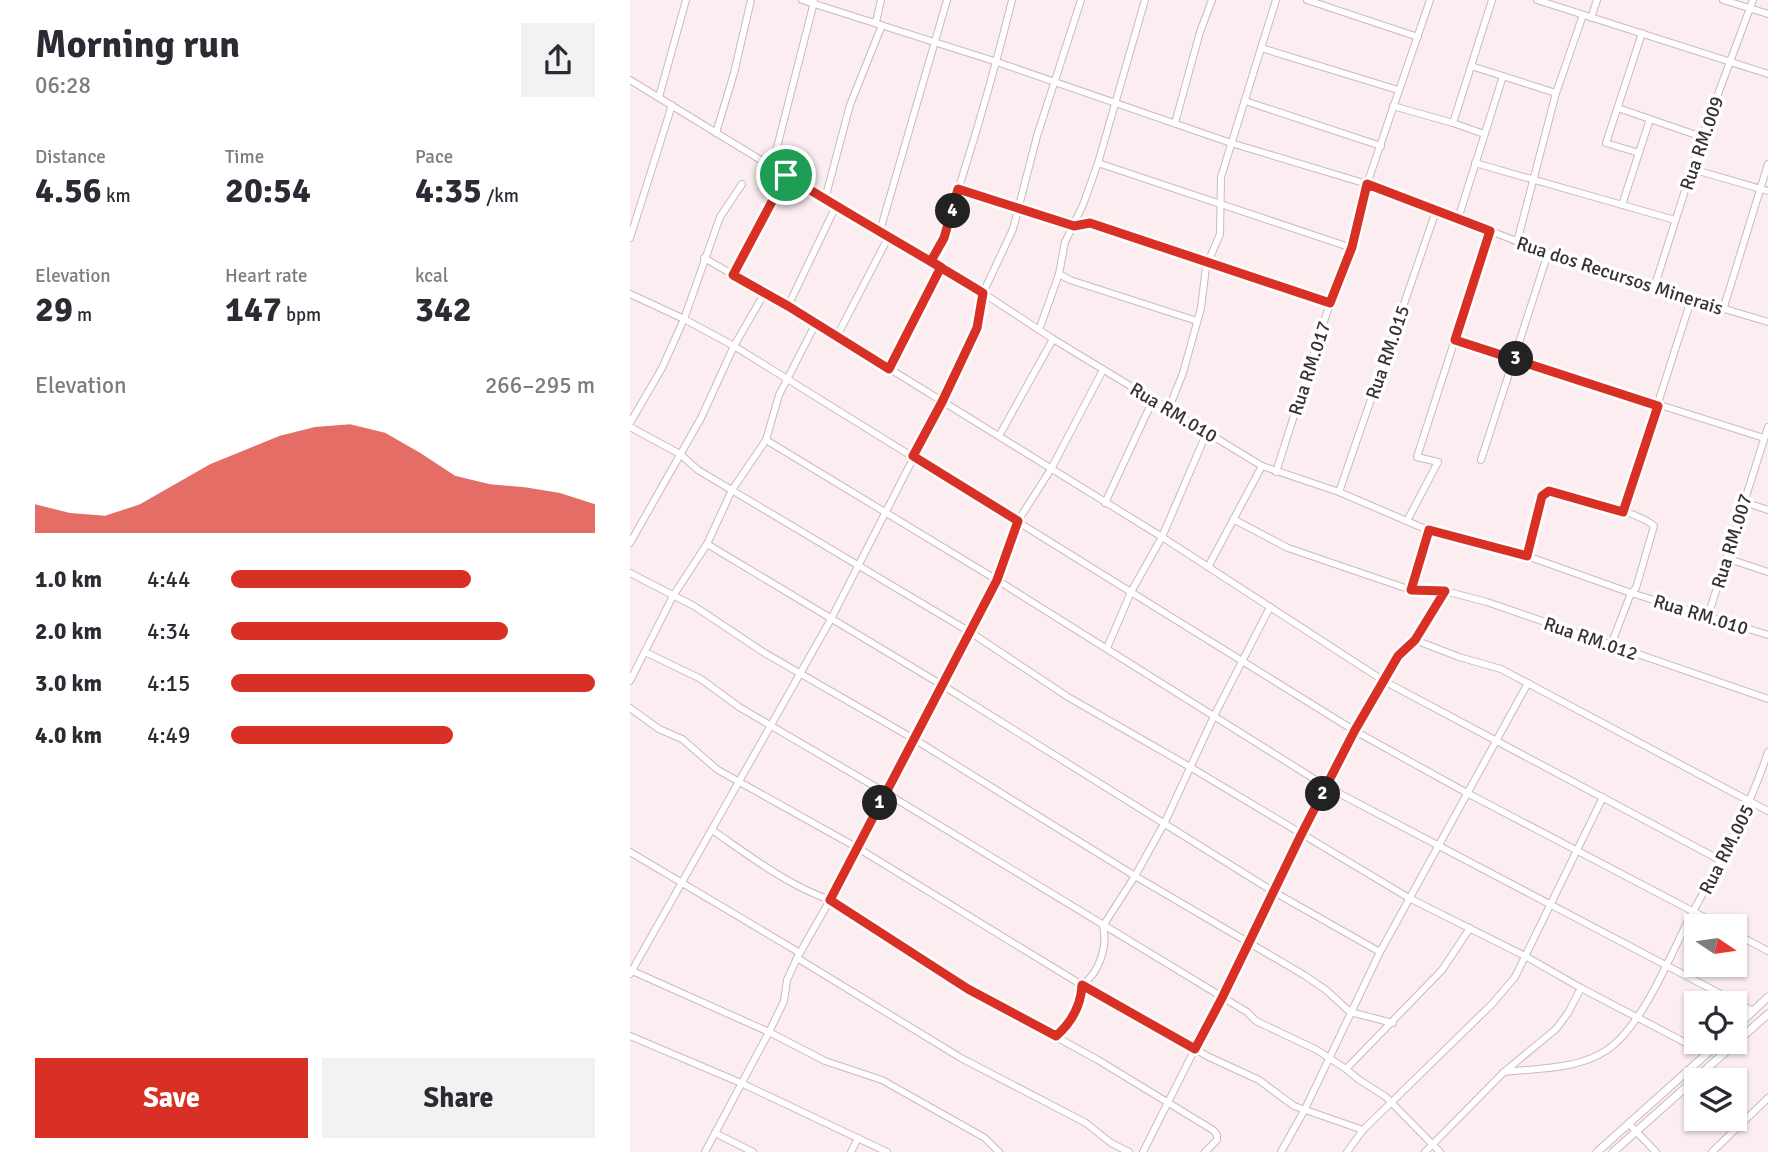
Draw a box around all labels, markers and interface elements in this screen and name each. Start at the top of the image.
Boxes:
text: Morning run [35,21,240,68]
button: share [521,23,595,97]
text: 06:28 [35,71,91,100]
street label: Rua RM.009 [1675,93,1729,193]
text: Distance [35,145,106,169]
text: Time [225,145,264,169]
text: Pace [415,145,453,169]
pin [756,145,816,205]
icon: arrive [767,156,805,194]
text: 4.56 [35,169,102,212]
text: 20:54 [225,169,311,212]
text: 4:35 [415,169,482,212]
text: km [102,184,131,208]
text: /km [482,184,519,208]
pin: 4 [936,194,970,228]
text: 4 [947,198,958,222]
street label: Rua dos Recursos Minerais [1513,231,1726,321]
text: Elevation [35,264,111,288]
text: Heart rate [225,264,307,288]
text: kcal [415,264,448,288]
text: 29 [35,288,73,331]
text: 147 [225,288,282,331]
text: 342 [415,288,472,331]
street label: Rua RM.015 [1361,302,1415,402]
text: m [73,303,92,327]
text: bpm [282,303,321,327]
street label: Rua RM.017 [1283,318,1336,418]
pin: 3 [1498,342,1533,376]
text: 3 [1510,346,1521,370]
text: Elevation [35,371,127,400]
text: 266–295 m [485,371,595,400]
street label: Rua RM.010 [1125,377,1222,448]
street label: Rua RM.007 [1706,491,1758,592]
text: 1.0 km [35,565,102,594]
text: 4:44 [147,565,190,594]
street label: Rua RM.010 [1650,589,1751,641]
street label: Rua RM.012 [1541,612,1641,666]
text: 2.0 km [35,617,102,646]
text: 4:34 [147,617,190,646]
text: 3.0 km [35,669,102,698]
text: 4:15 [147,669,190,698]
text: 4.0 km [35,721,102,750]
text: 4:49 [147,721,190,750]
pin: 2 [1306,776,1340,812]
text: 2 [1317,781,1328,805]
pin: 1 [862,786,898,820]
text: 1 [874,790,885,814]
street label: Rua RM.005 [1694,800,1760,898]
north arrow [1684,914,1746,976]
map controls [1684,914,1747,1131]
button: locate [1684,991,1747,1054]
button: Save [35,1058,308,1138]
button: Share [322,1058,595,1138]
button: layers [1684,1068,1747,1131]

